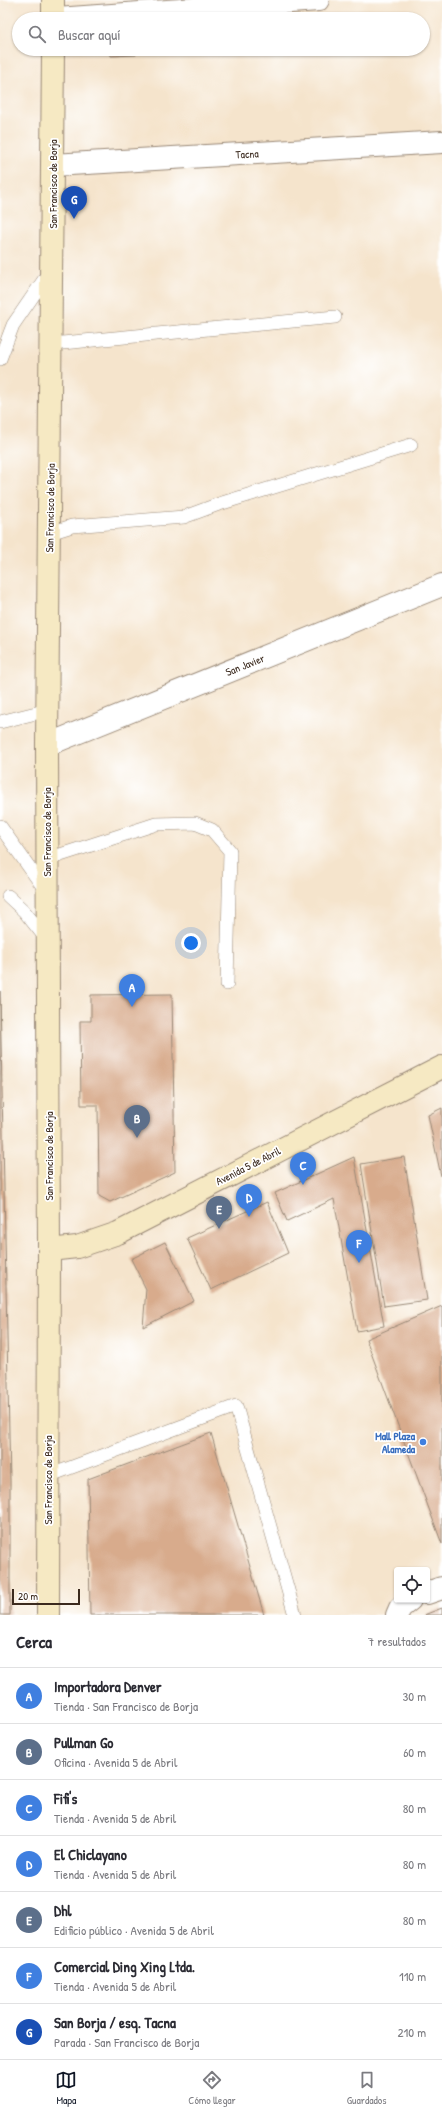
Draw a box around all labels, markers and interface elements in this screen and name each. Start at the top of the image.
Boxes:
search box [12,12,430,56]
icon: search [26,23,48,45]
text: Buscar aquí [58,24,121,45]
street label: San Francisco de Borja [46,139,60,229]
street label: Tacna [235,146,260,162]
pin: G [61,186,87,219]
street label: San Francisco de Borja [42,463,58,553]
street label: San Javier [223,651,267,679]
street label: San Francisco de Borja [40,787,54,877]
your location [181,933,201,953]
pin: A [119,974,145,1007]
pin: B [124,1105,150,1138]
street label: San Francisco de Borja [42,1111,56,1201]
street label: Avenida 5 de Abril [213,1144,283,1188]
pin: C [290,1152,316,1185]
pin: D [236,1184,262,1217]
pin: E [206,1196,232,1229]
pin: F [346,1230,372,1263]
place label: Mall Plaza Alameda [375,1429,416,1456]
street label: San Francisco de Borja [41,1435,55,1525]
marker: Mall Plaza Alameda [418,1437,428,1447]
map controls [394,1567,430,1603]
button: locate [394,1567,430,1603]
scale bar [12,1587,80,1606]
text: 20 m [18,1589,38,1603]
text: Cerca [16,1630,52,1653]
text: 7 resultados [368,1632,426,1650]
text: Importadora Denver [54,1676,162,1697]
text: A [26,1687,32,1705]
text: 30 m [403,1687,426,1705]
text: Tienda · San Francisco de Borja [54,1697,198,1715]
text: Pullman Go [54,1732,113,1753]
text: B [26,1743,32,1761]
text: 60 m [403,1743,426,1761]
text: Oficina · Avenida 5 de Abril [54,1753,177,1771]
text: Fifi's [54,1788,77,1809]
text: C [25,1799,33,1817]
text: 80 m [403,1799,426,1817]
text: Tienda · Avenida 5 de Abril [54,1809,176,1827]
text: El Chiclayano [54,1844,127,1865]
text: D [26,1855,32,1873]
text: 80 m [403,1855,426,1873]
text: Tienda · Avenida 5 de Abril [54,1865,176,1883]
text: Dhl [54,1900,71,1921]
text: E [26,1911,32,1929]
text: 80 m [403,1911,426,1929]
text: Edificio público · Avenida 5 de Abril [54,1921,214,1939]
text: Comercial Ding Xing Ltda. [54,1956,195,1977]
text: F [27,1967,31,1985]
text: 110 m [399,1967,426,1985]
text: Tienda · Avenida 5 de Abril [54,1977,176,1995]
text: San Borja / esq. Tacna [54,2012,176,2033]
text: G [26,2023,32,2041]
text: 210 m [398,2023,426,2041]
text: Parada · San Francisco de Borja [54,2033,199,2051]
tab: Mapa [55,2069,77,2107]
tab: Cómo llegar [188,2069,236,2107]
tab: Guardados [347,2069,387,2107]

